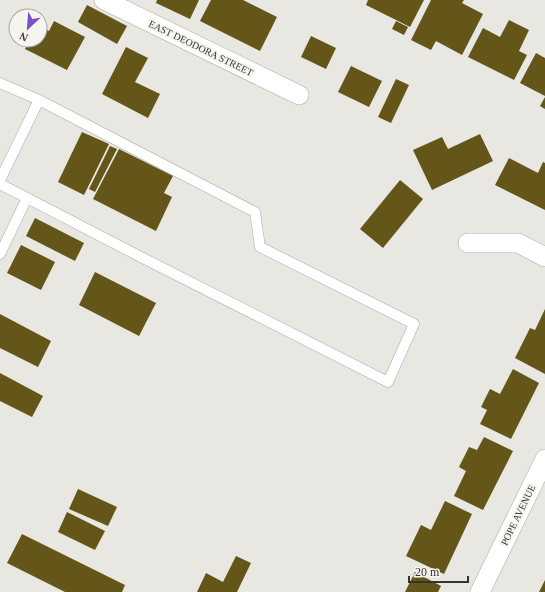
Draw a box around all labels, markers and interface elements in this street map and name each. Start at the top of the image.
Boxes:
north arrow [8,8,48,48]
street label: EAST DEODORA STREET [147,18,255,78]
text: N [17,30,30,44]
street label: POPE AVENUE [499,483,537,547]
scale bar [409,558,468,584]
text: 20 m [415,565,440,579]

